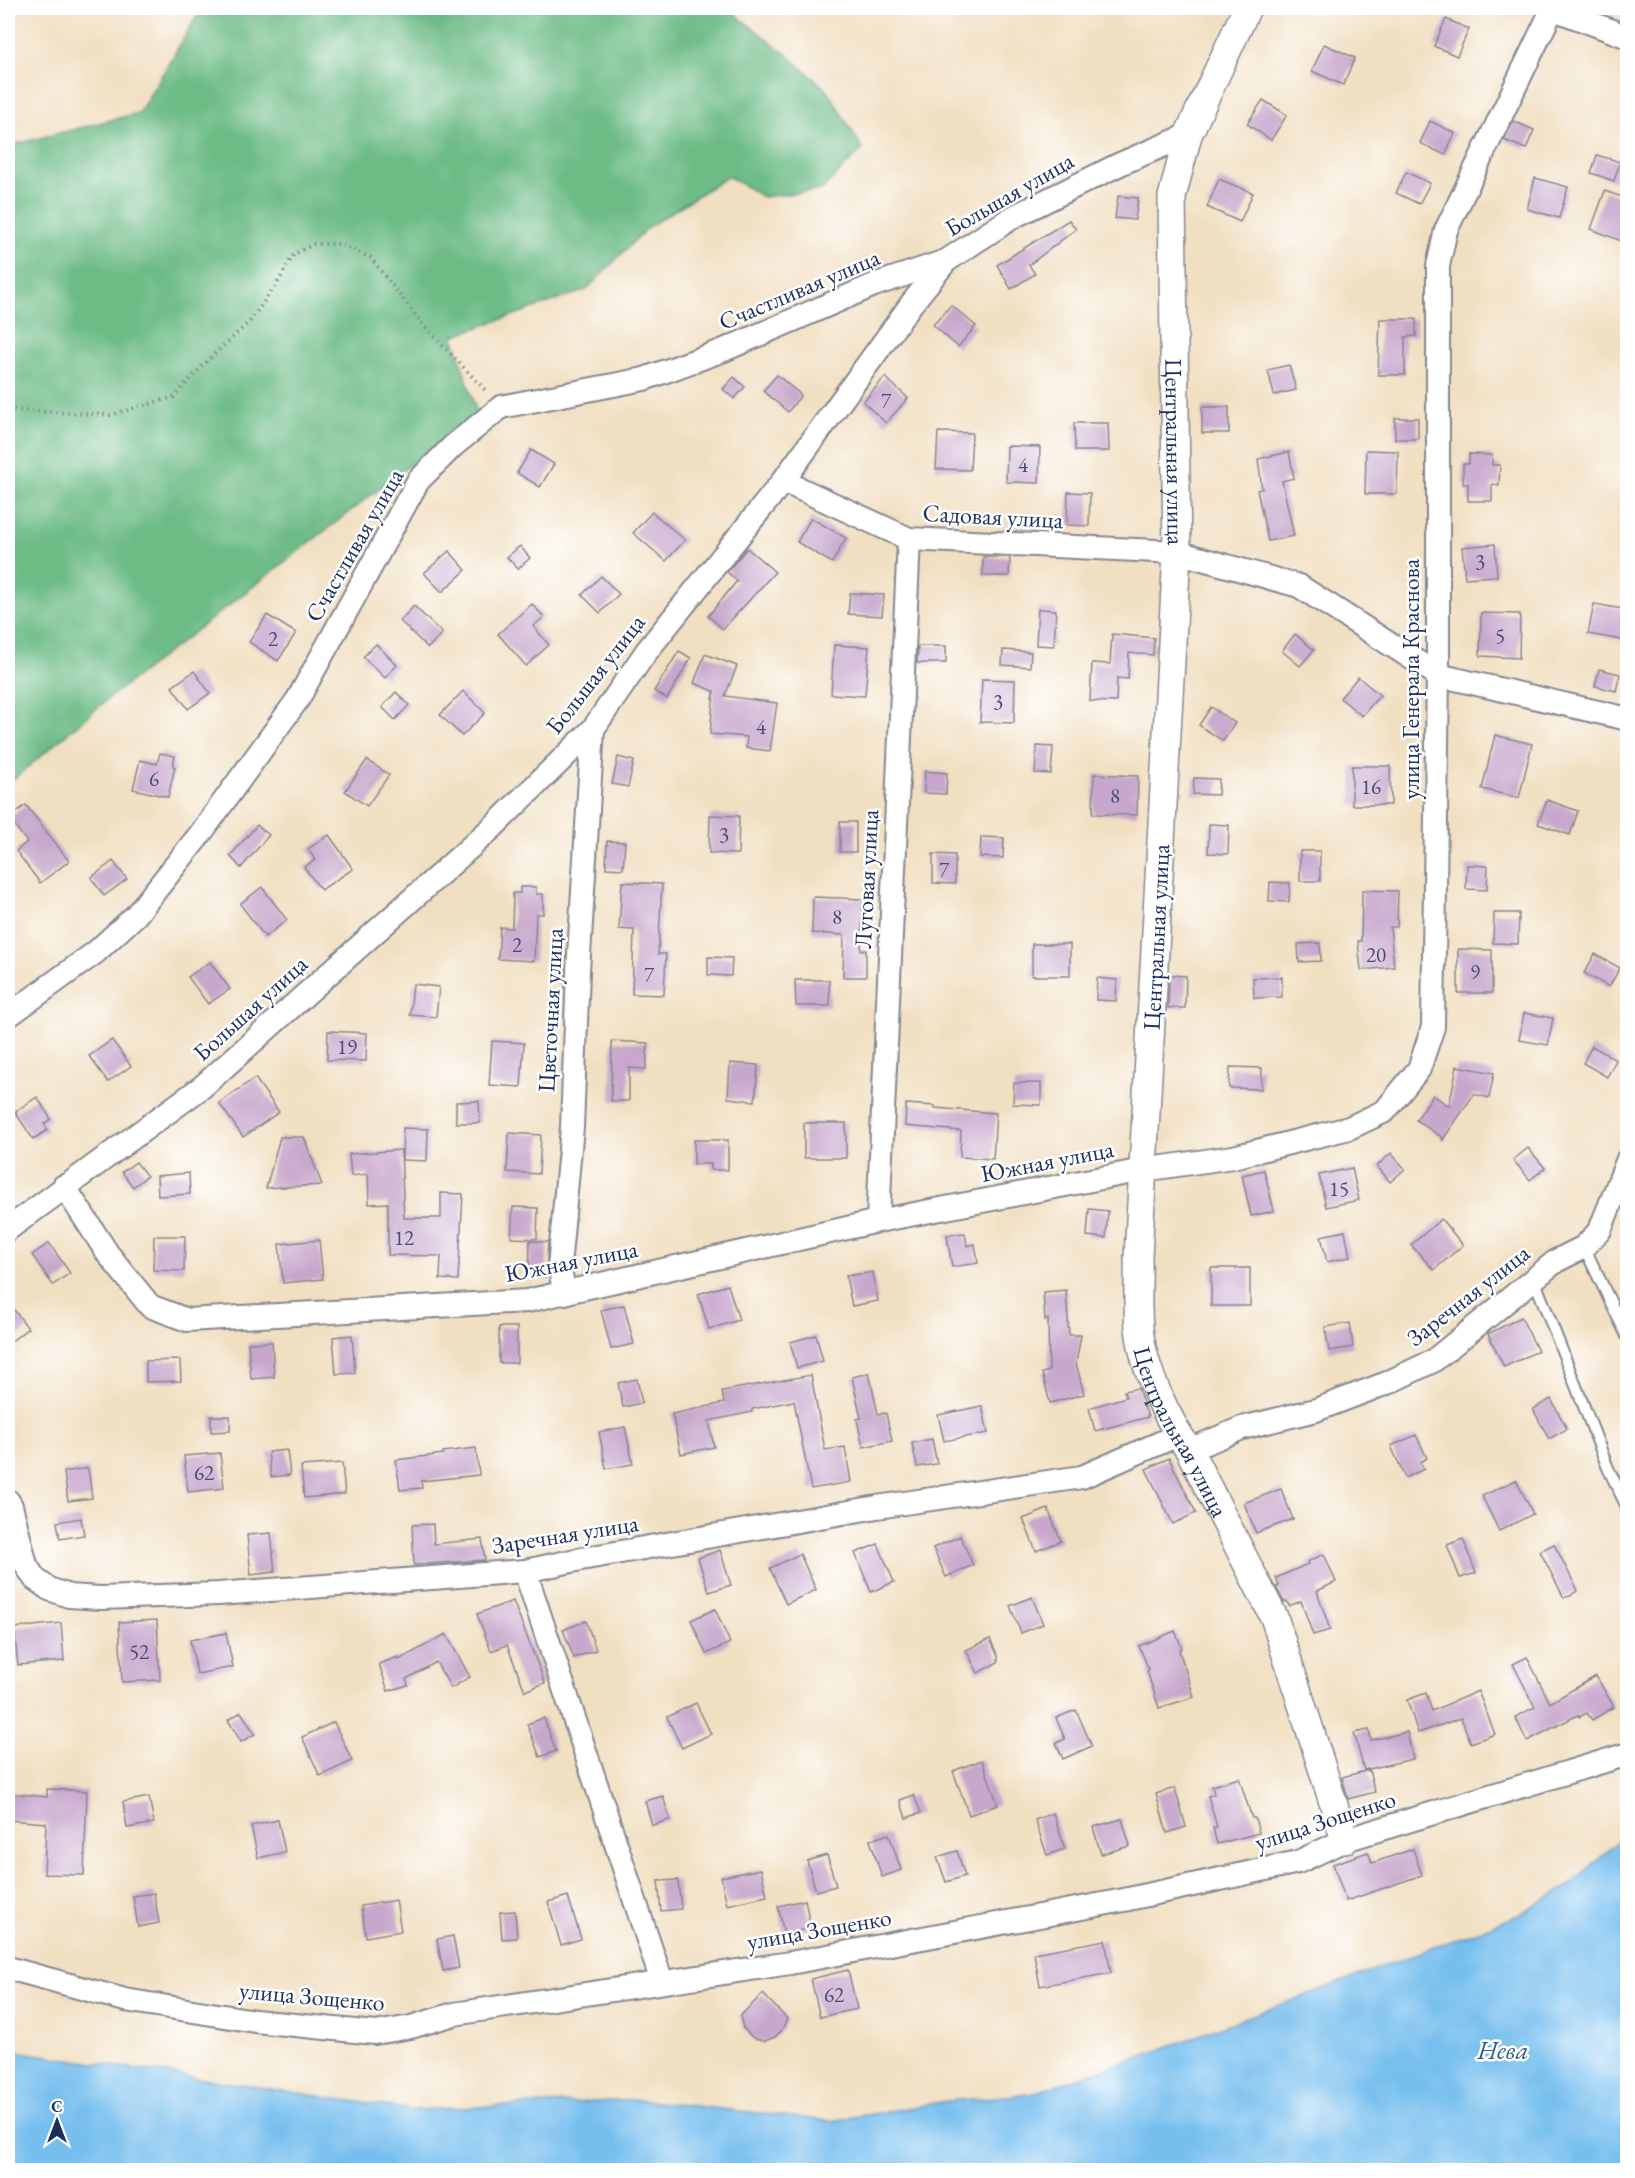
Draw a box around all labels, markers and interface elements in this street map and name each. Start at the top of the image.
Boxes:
street label: Большая улица [939,144,1079,243]
street label: Счастливая улица [714,241,885,337]
street label: Центральная улица [1159,358,1192,546]
house number: 7 [881,387,892,414]
house number: 4 [1018,451,1029,478]
street label: Счастливая улица [298,462,411,627]
street label: Садовая улица [922,497,1064,535]
house number: 3 [1475,548,1485,575]
street label: улица Генерала Краснова [1395,558,1426,799]
street label: Большая улица [538,607,652,740]
house number: 5 [1495,622,1505,649]
house number: 2 [268,625,278,652]
house number: 3 [993,688,1003,715]
house number: 4 [756,713,767,740]
house number: 6 [149,765,159,792]
house number: 16 [1361,773,1381,800]
house number: 8 [1110,782,1120,809]
street label: Луговая улица [847,808,885,949]
house number: 3 [719,821,729,848]
street label: Центральная улица [1136,843,1176,1031]
house number: 7 [939,856,950,883]
house number: 8 [832,903,842,930]
street label: Цветочная улица [530,927,570,1093]
house number: 2 [512,931,522,958]
house number: 20 [1366,941,1386,968]
street label: Большая улица [186,948,314,1068]
house number: 9 [1470,958,1480,985]
house number: 7 [644,961,655,988]
house number: 19 [337,1033,357,1060]
street label: Южная улица [978,1133,1117,1189]
house number: 15 [1329,1175,1349,1202]
house number: 12 [394,1224,414,1251]
street label: Южная улица [502,1233,641,1289]
street label: Заречная улица [1400,1237,1536,1353]
street label: Центральная улица [1127,1343,1236,1522]
house number: 62 [194,1459,214,1486]
street label: Заречная улица [489,1507,641,1561]
house number: 52 [129,1638,149,1665]
street label: улица Зощенко [1251,1783,1399,1857]
street label: улица Зощенко [744,1901,894,1957]
street label: улица Зощенко [238,1974,386,2018]
house number: 62 [824,1981,844,2008]
water label: Нева [1476,2033,1529,2067]
north arrow [27,2091,87,2151]
text: С [51,2096,63,2117]

